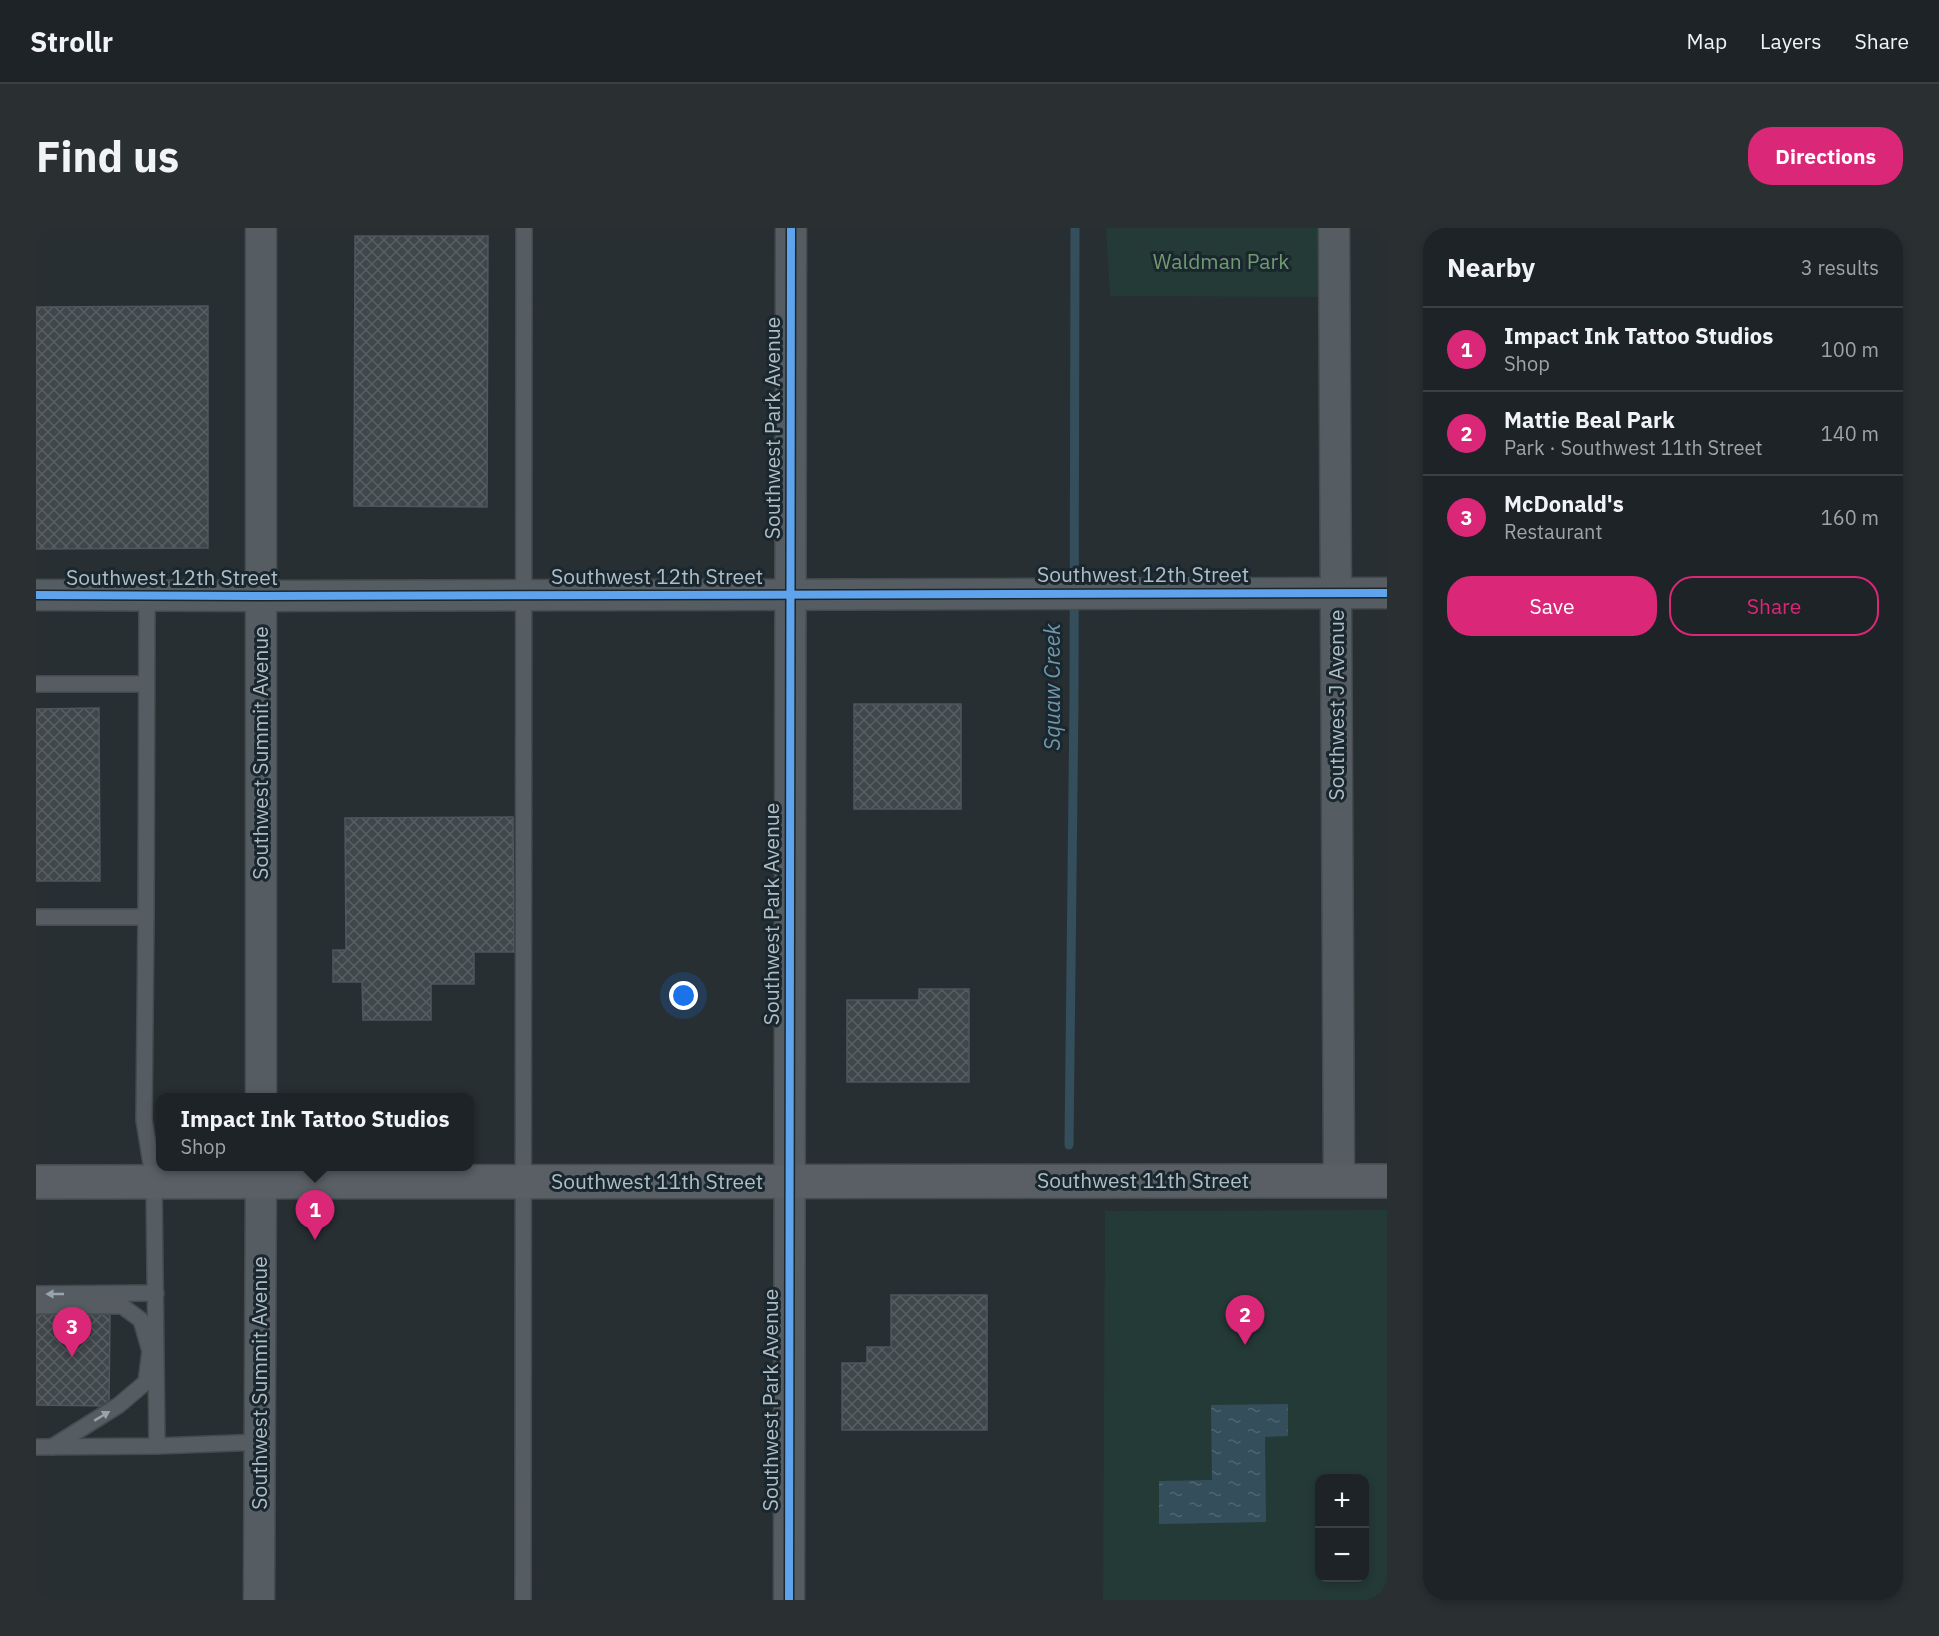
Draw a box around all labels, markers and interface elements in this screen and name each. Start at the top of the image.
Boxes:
text: Strollr [30,23,113,60]
text: Map [1687,27,1727,55]
text: Layers [1760,27,1822,55]
text: Share [1855,27,1909,55]
button: Directions [1748,127,1903,185]
text: Find us [36,129,179,184]
park label: Waldman Park [1153,247,1289,275]
text: Nearby [1447,250,1535,284]
text: 3 results [1801,254,1879,281]
street label: Southwest Park Avenue [758,317,786,539]
text: Impact Ink Tattoo Studios [1504,321,1773,350]
text: 1 [1461,336,1473,363]
text: 100 m [1821,336,1879,363]
text: Shop [1504,350,1550,377]
text: Mattie Beal Park [1504,405,1675,434]
text: 2 [1461,420,1473,447]
text: 140 m [1821,420,1879,447]
text: Park · Southwest 11th Street [1504,434,1762,461]
text: McDonald's [1504,489,1624,518]
text: 3 [1461,504,1473,531]
text: 160 m [1821,504,1879,531]
text: Restaurant [1504,518,1602,545]
street label: Southwest 12th Street [1037,560,1249,588]
street label: Southwest 12th Street [551,562,763,590]
street label: Southwest 12th Street [66,563,278,591]
button: Save [1447,576,1657,636]
button: Share [1669,576,1879,636]
street label: Southwest J Avenue [1322,610,1350,800]
water label: Squaw Creek [1037,623,1066,750]
street label: Southwest Summit Avenue [246,626,274,880]
street label: Southwest Park Avenue [757,803,785,1025]
your location [669,981,698,1010]
popup [156,1093,474,1171]
text: Impact Ink Tattoo Studios [180,1104,450,1133]
text: Shop [180,1133,226,1160]
street label: Southwest 11th Street [1037,1166,1249,1194]
street label: Southwest 11th Street [551,1167,763,1195]
pin: 1 [296,1190,334,1240]
street label: Southwest Summit Avenue [245,1256,273,1510]
one-way arrow [46,1289,65,1298]
street label: Southwest Park Avenue [756,1289,784,1511]
pin: 2 [1226,1296,1264,1345]
pin: 3 [52,1308,92,1357]
one-way arrow [94,1411,111,1421]
map controls [1315,1474,1369,1582]
button: + [1315,1474,1369,1528]
button: − [1315,1528,1369,1582]

